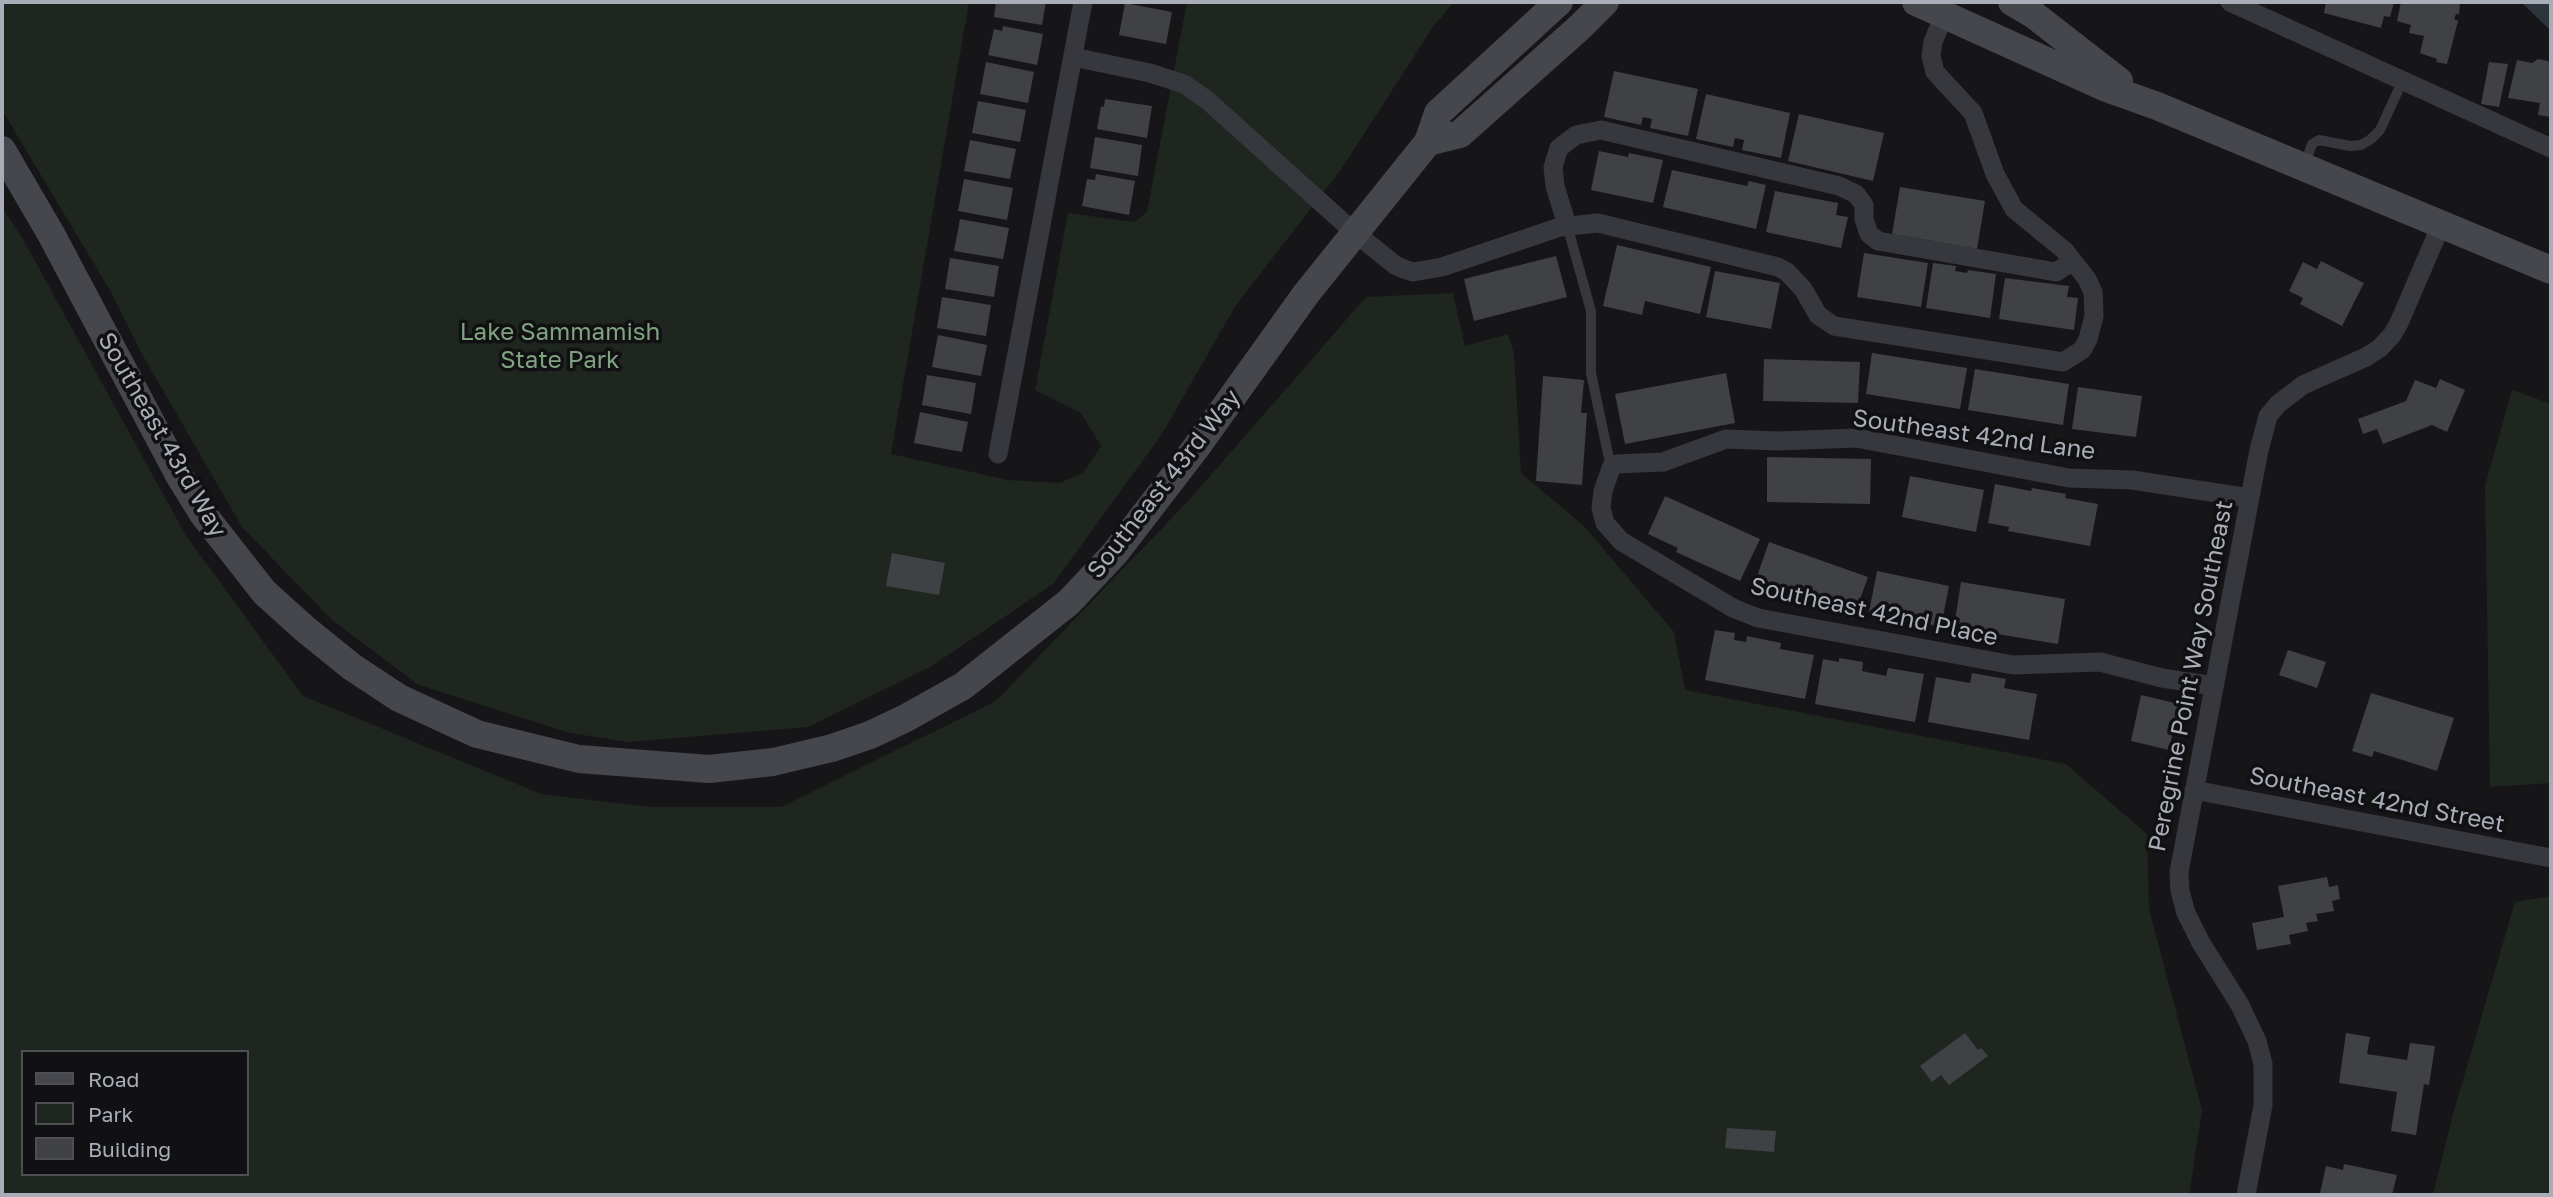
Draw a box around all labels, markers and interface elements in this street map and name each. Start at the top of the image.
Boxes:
park label: Lake Sammamish State Park [460,318,660,374]
street label: Southeast 43rd Way [92,328,232,542]
street label: Southeast 43rd Way [1081,384,1247,584]
street label: Southeast 42nd Lane [1851,404,2097,466]
street label: Peregrine Point Way Southeast [2143,498,2239,854]
street label: Southeast 42nd Place [1748,572,2000,652]
street label: Southeast 42nd Street [2247,761,2507,839]
legend [21,1050,248,1176]
text: Road [88,1066,139,1092]
text: Park [88,1101,133,1127]
text: Building [88,1136,171,1162]

